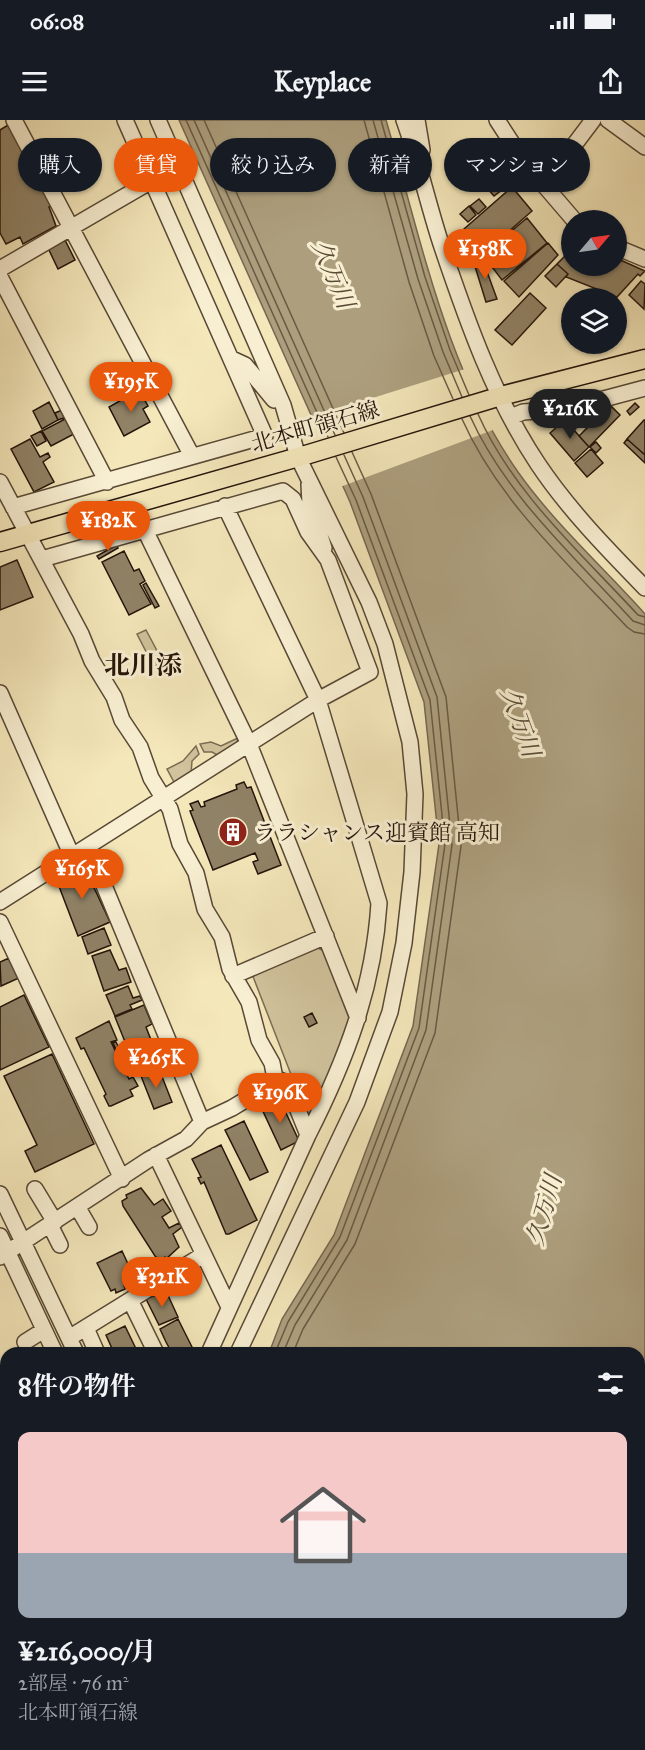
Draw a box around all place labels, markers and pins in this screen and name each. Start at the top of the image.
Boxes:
pin: ¥158K [443,229,527,280]
pin: ¥195K [89,362,173,413]
pin: ¥216K [528,389,612,440]
pin: ¥182K [66,501,150,552]
building icon: ララシャンス迎賓館 高知 [217,816,249,848]
place label: ララシャンス迎賓館 高知 [254,819,500,846]
pin: ¥165K [40,849,124,900]
pin: ¥265K [114,1038,198,1089]
pin: ¥196K [238,1073,322,1124]
pin: ¥321K [120,1257,204,1308]

